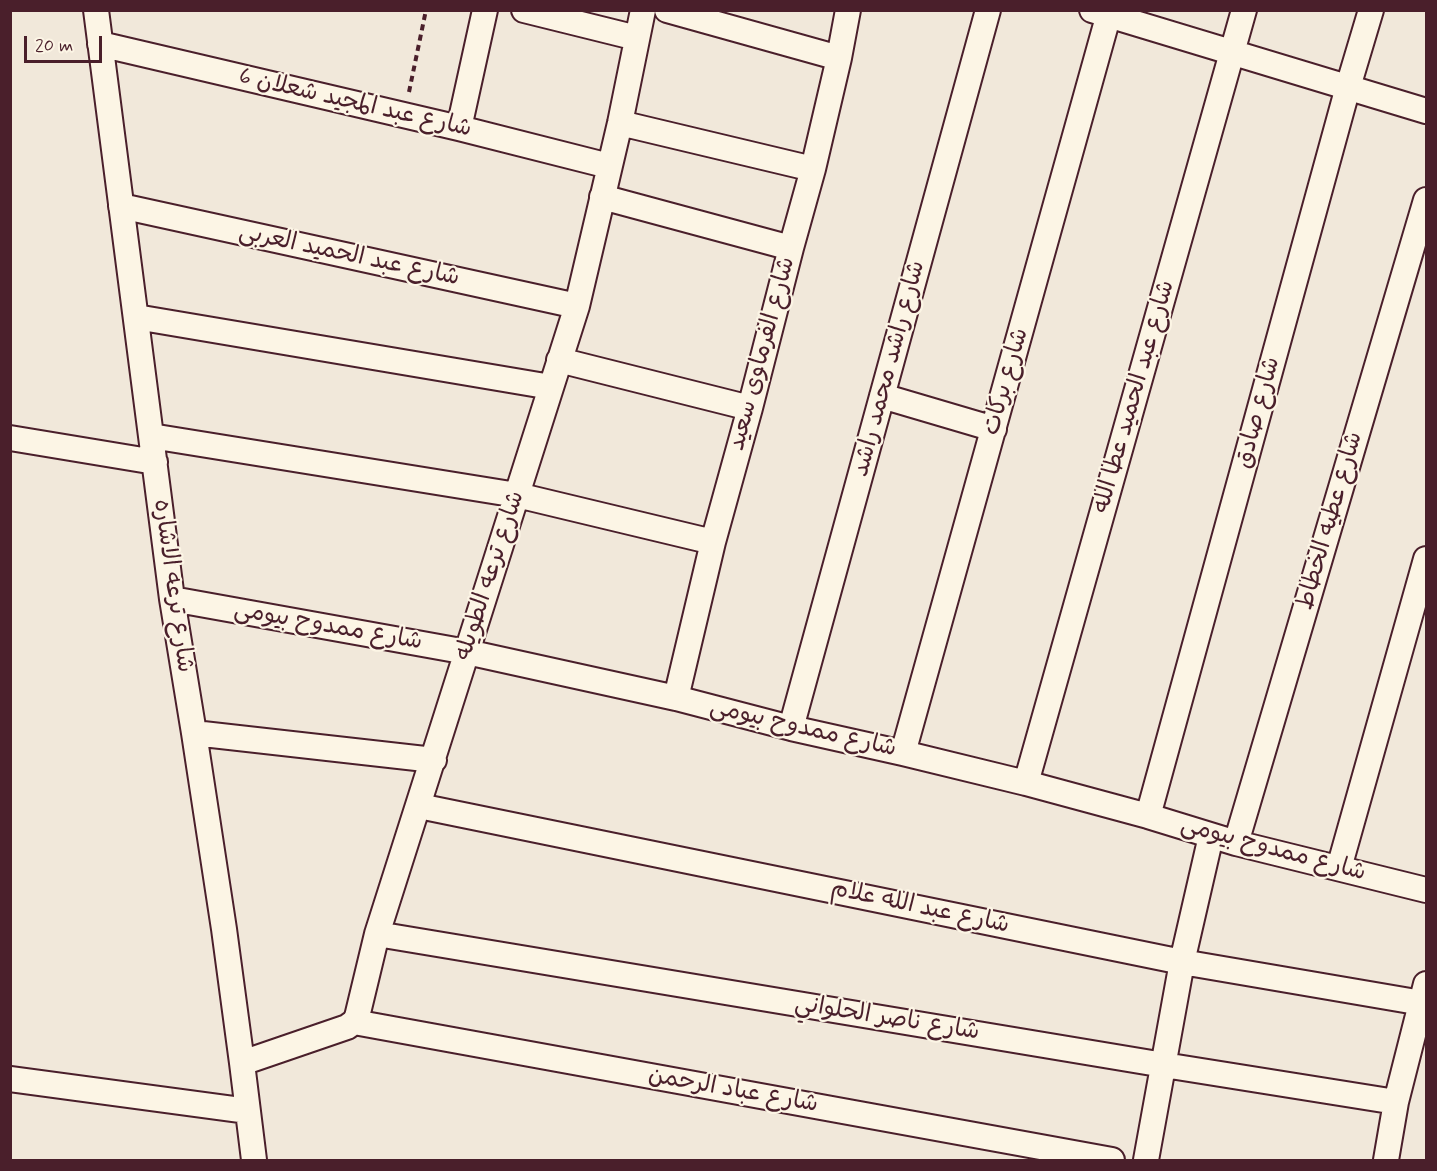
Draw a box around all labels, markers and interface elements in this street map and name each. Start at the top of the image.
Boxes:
scale bar [27,24,105,62]
text: 20 m [35,34,73,58]
street label: شارع عبد المجيد شعلان 6 [236,63,474,145]
street label: شارع عبد الحميد العربى [236,219,462,293]
street label: شارع الفرماوى سعيد [723,254,803,454]
street label: شارع راشد محمد راشد [847,258,933,480]
street label: شارع عبد الحميد عطا الله [1088,277,1182,517]
street label: شارع بركات [978,325,1036,439]
street label: شارع صادق [1230,354,1288,472]
street label: شارع عطيه الخطاط [1292,429,1370,613]
street label: شارع ترعه الطويله [450,488,532,664]
street label: شارع ترعه الاشاره [146,498,198,674]
street label: شارع ممدوح بيومى [232,596,424,658]
street label: شارع ممدوح بيومى [707,694,899,764]
street label: شارع ممدوح بيومى [1177,811,1369,889]
street label: شارع عبد الله علام [828,875,1012,941]
street label: شارع ناصر الحلواني [793,990,981,1048]
street label: شارع عباد الرحمن [646,1062,820,1120]

